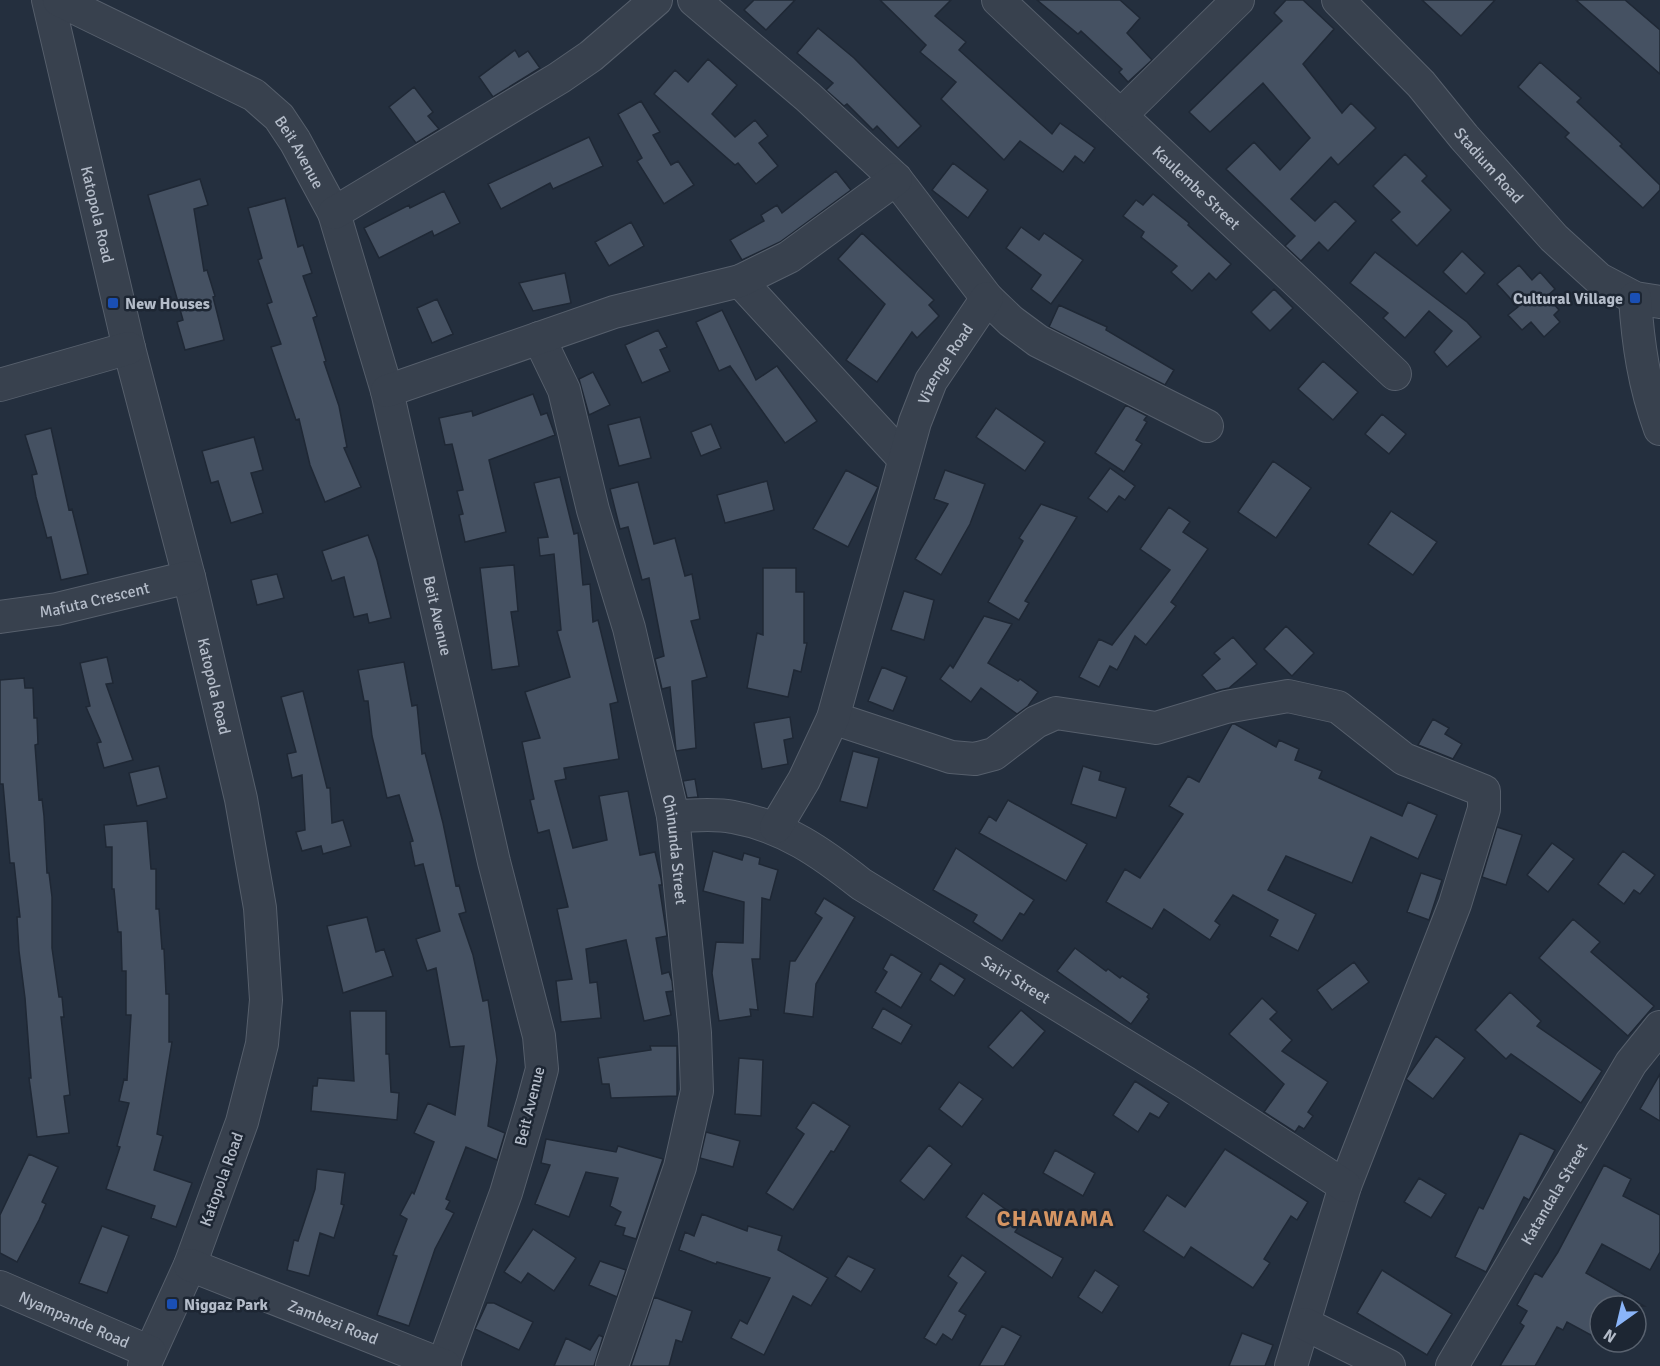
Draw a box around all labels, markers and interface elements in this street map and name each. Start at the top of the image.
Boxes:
street label: Beit Avenue [270,112,328,192]
street label: Stadium Road [1449,124,1527,208]
street label: Kaulembe Street [1148,142,1244,234]
street label: Katopola Road [76,164,118,265]
place label: Cultural Village [1513,289,1623,309]
marker: Cultural Village [1628,291,1642,305]
place label: New Houses [125,294,210,314]
marker: New Houses [106,296,120,310]
street label: Vizenge Road [914,320,978,407]
street label: Beit Avenue [418,574,456,658]
street label: Mafuta Crescent [38,578,152,622]
street label: Katopola Road [193,636,235,737]
street label: Chinunda Street [657,793,691,906]
street label: Sairi Street [977,951,1054,1009]
street label: Beit Avenue [510,1064,549,1148]
street label: Katopola Road [196,1130,248,1229]
street label: Katandala Street [1517,1140,1593,1249]
district label: CHAWAMA [997,1205,1115,1232]
street label: Nyampande Road [15,1287,132,1353]
north arrow [1588,1294,1648,1354]
place label: Niggaz Park [184,1295,269,1315]
street label: Zambezi Road [285,1296,381,1350]
marker: Niggaz Park [165,1297,179,1311]
text: N [1600,1324,1620,1347]

